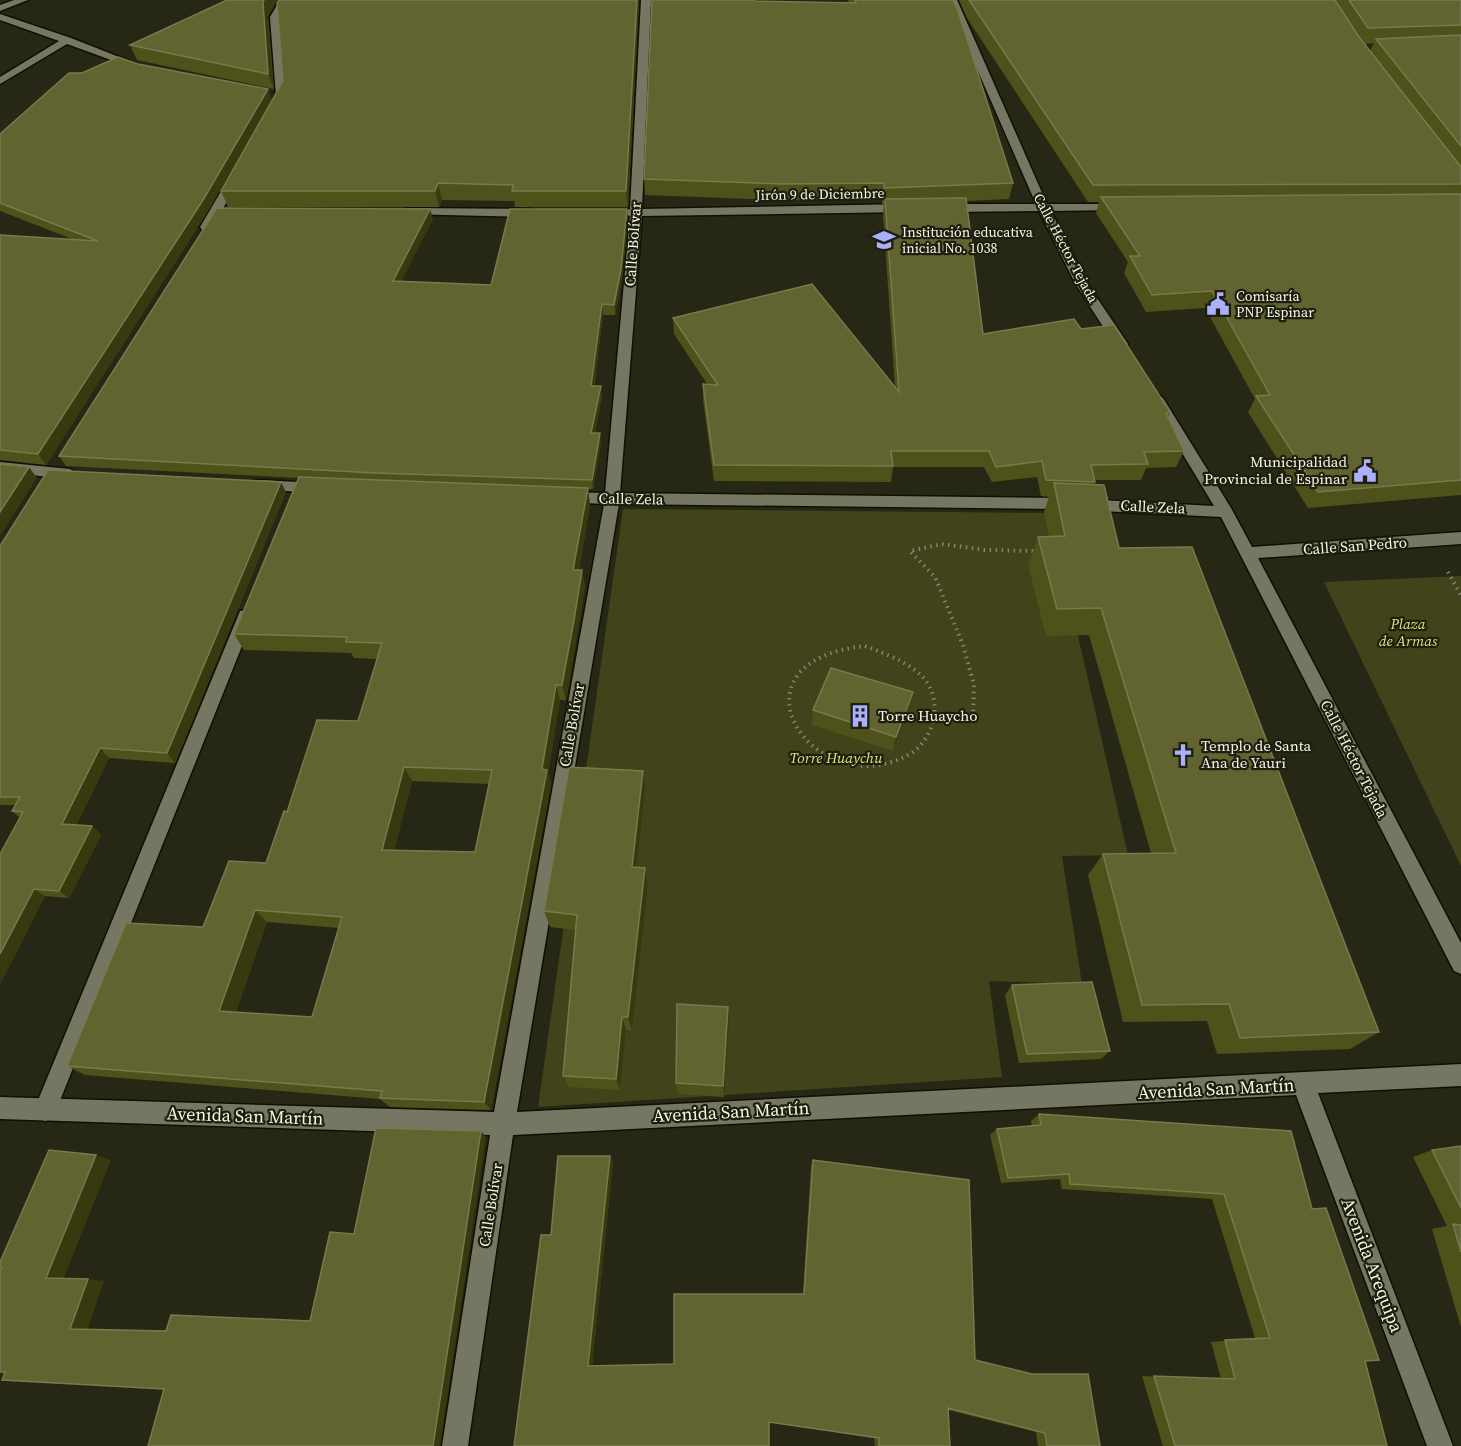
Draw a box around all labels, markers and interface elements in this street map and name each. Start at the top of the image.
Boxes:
street label: Jirón 9 de Diciembre [754,183,885,205]
street label: Calle Héctor Tejada [1029,190,1104,307]
street label: Calle Bolívar [619,200,646,287]
place label: Institución educativa inicial No. 1038 [902,222,1034,258]
school or university icon: Institución educativa inicial No. 1038 [871,227,897,253]
place label: Comisaría PNP Espinar [1236,286,1314,322]
public building icon: Comisaría PNP Espinar [1205,291,1231,317]
place label: Municipalidad Provincial de Espinar [1204,451,1348,489]
public building icon: Municipalidad Provincial de Espinar [1352,458,1378,484]
street label: Calle Zela [598,487,664,510]
street label: Calle Zela [1120,494,1186,519]
street label: Calle San Pedro [1302,531,1408,560]
park label: Plaza de Armas [1379,613,1438,651]
street label: Calle Bolívar [554,681,589,768]
street label: Calle Héctor Tejada [1316,696,1393,822]
building icon: Torre Huaycho [847,703,873,729]
place label: Torre Huaycho [878,705,977,726]
place label: Templo de Santa Ana de Yauri [1201,735,1312,773]
church icon: Templo de Santa Ana de Yauri [1170,742,1196,768]
park label: Torre Huaychu [789,747,883,768]
street label: Avenida San Martín [1137,1072,1295,1105]
street label: Avenida San Martín [652,1095,810,1128]
street label: Avenida San Martín [166,1100,324,1131]
street label: Calle Bolívar [474,1161,508,1248]
street label: Avenida Arequipa [1335,1194,1410,1337]

